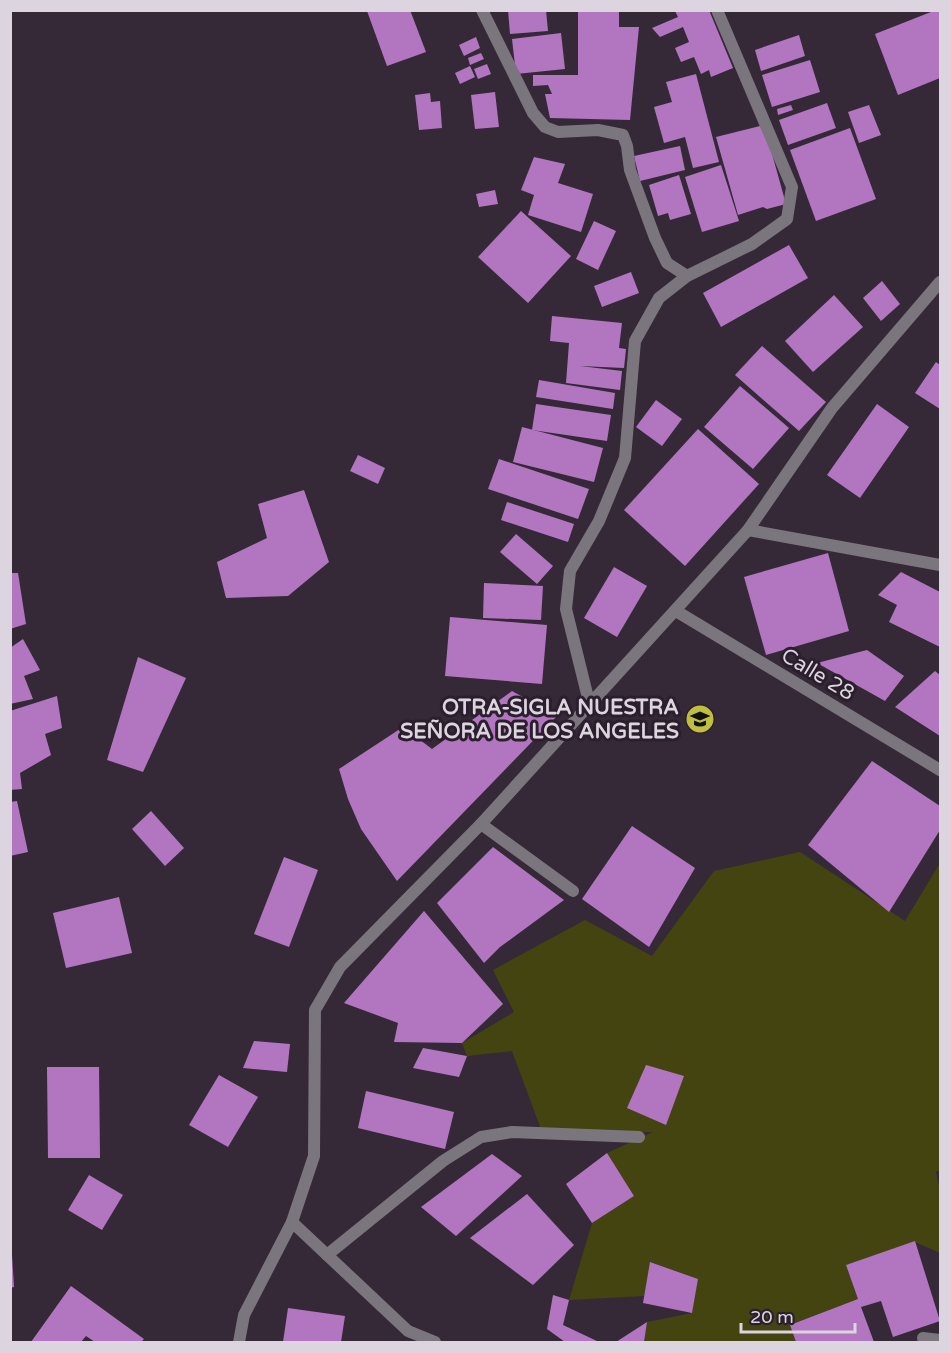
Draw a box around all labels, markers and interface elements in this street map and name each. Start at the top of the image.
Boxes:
street label: Calle 28 [777,643,859,706]
place label: OTRA-SIGLA NUESTRA SEÑORA DE LOS ANGELES [400,695,679,744]
school or university icon: OTRA-SIGLA NUESTRA SEÑORA DE LOS ANGELES [684,703,716,735]
scale bar [741,1296,855,1334]
text: 20 m [750,1306,794,1328]

